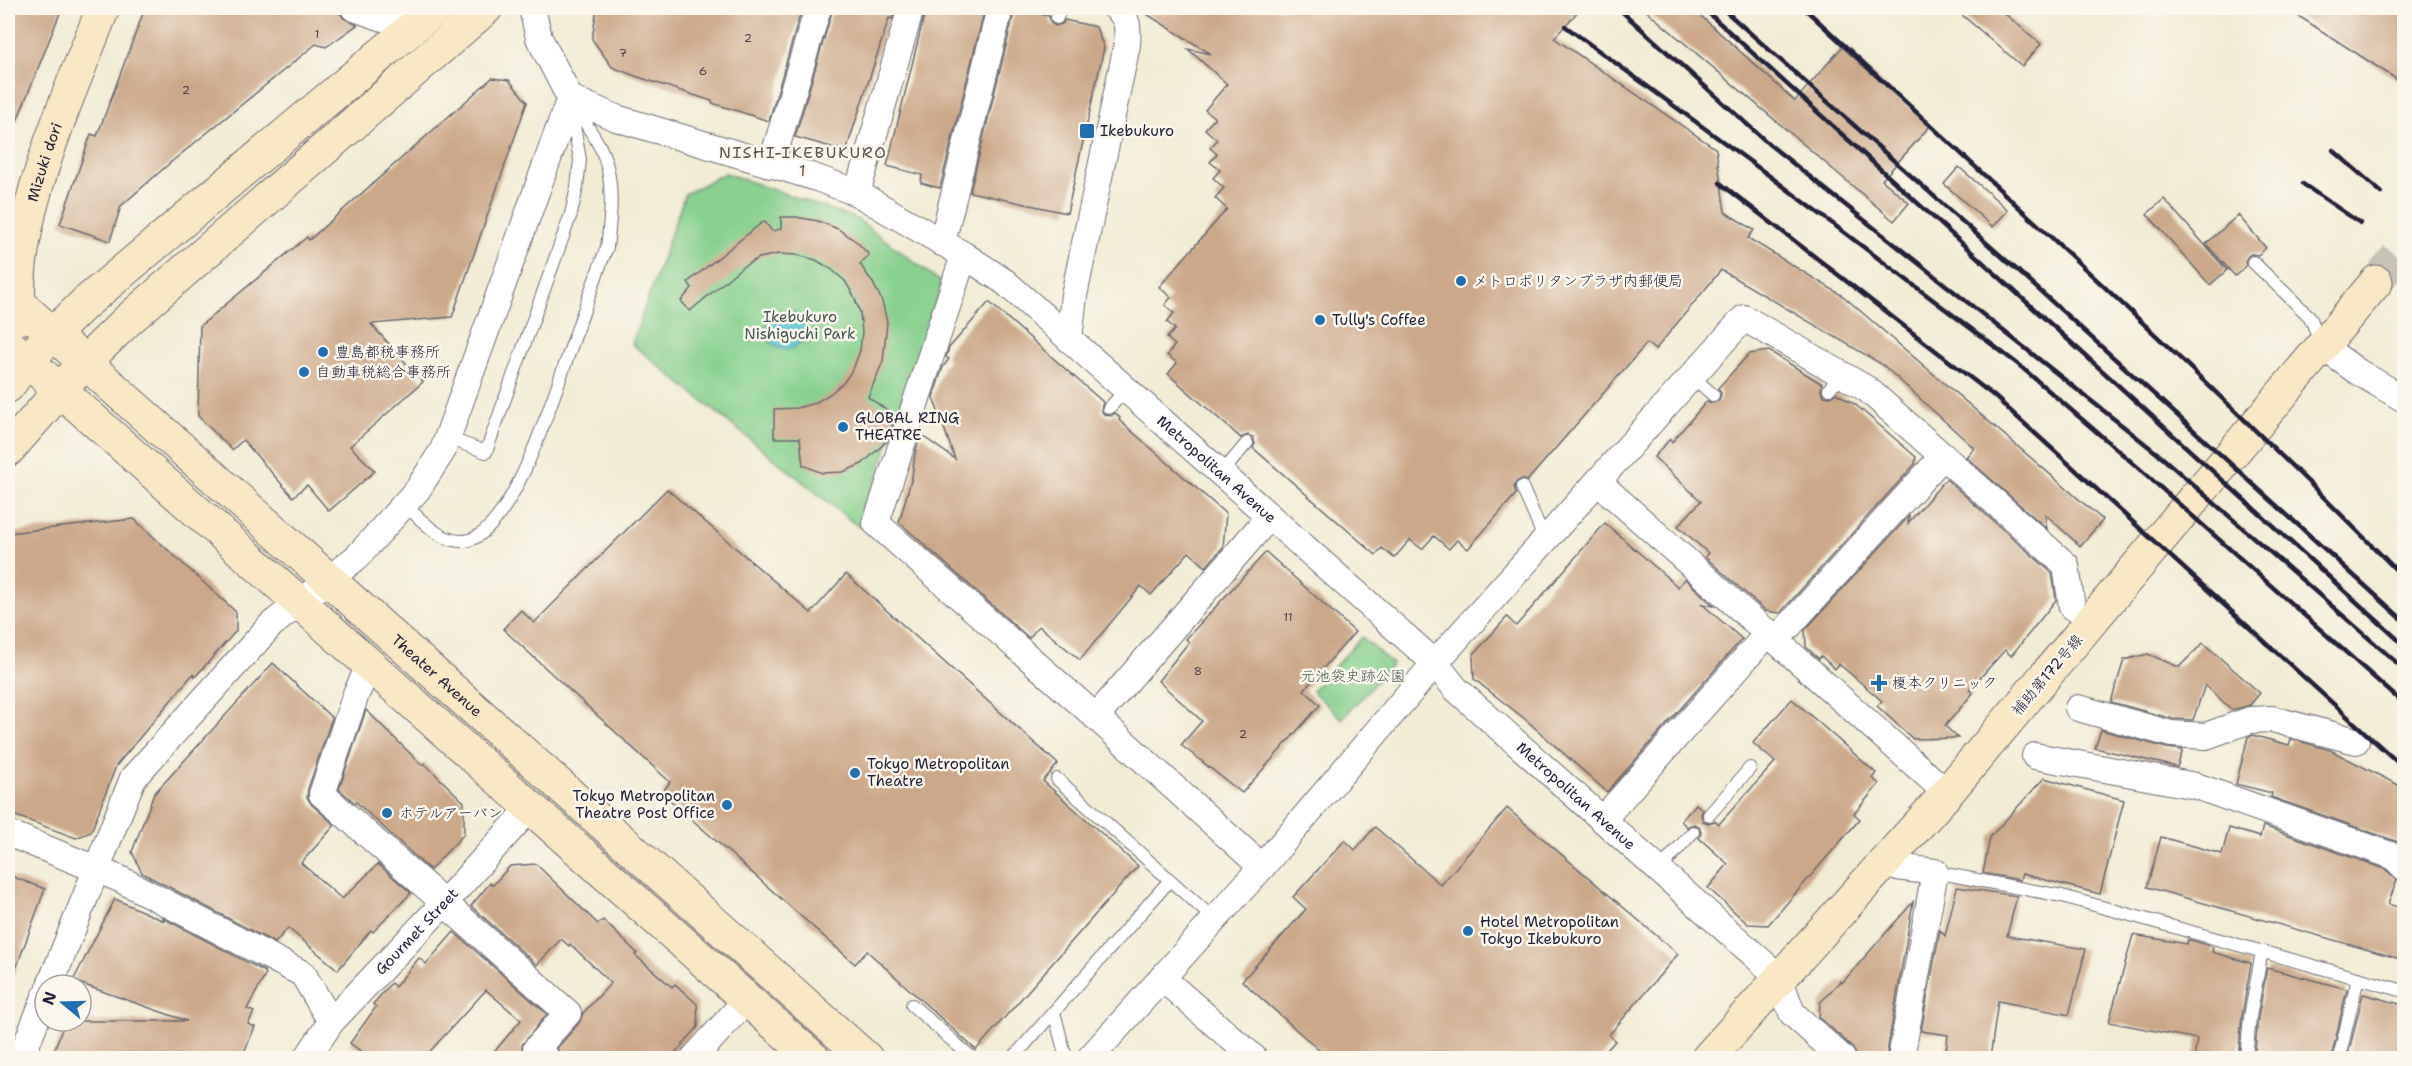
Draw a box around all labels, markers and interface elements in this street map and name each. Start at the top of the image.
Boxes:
house number: 1 [314,26,320,42]
house number: 2 [744,30,752,46]
house number: 7 [619,45,627,61]
house number: 6 [699,63,707,79]
house number: 2 [182,82,190,98]
street label: Mizuki dori [23,120,67,204]
place label: Ikebukuro [1100,121,1174,141]
marker: Ikebukuro [1078,122,1096,140]
district label: NISHI-IKEBUKURO 1 [719,142,887,181]
place label: メトロポリタンプラザ内郵便局 [1473,271,1683,291]
marker: メトロポリタンプラザ内郵便局 [1454,274,1468,288]
park label: Ikebukuro Nishiguchi Park [744,307,856,344]
place label: Tully's Coffee [1332,310,1426,330]
marker: Tully's Coffee [1313,313,1327,327]
place label: 豊島都税事務所 [335,342,440,362]
marker: 豊島都税事務所 [316,345,330,359]
place label: 自動車税総合事務所 [316,362,451,382]
marker: 自動車税総合事務所 [297,365,311,379]
place label: GLOBAL RING THEATRE [855,408,959,445]
street label: Metropolitan Avenue [1153,411,1280,528]
marker: GLOBAL RING THEATRE [836,420,850,434]
house number: 11 [1283,609,1293,625]
street label: Theater Avenue [387,630,486,721]
street label: 補助第172号線 [2007,630,2087,720]
house number: 8 [1194,663,1202,679]
park label: 元池袋史跡公園 [1300,666,1406,686]
place label: 榎本クリニック [1892,673,1997,693]
marker: 榎本クリニック [1870,674,1888,692]
house number: 2 [1239,726,1247,742]
street label: Metropolitan Avenue [1512,737,1640,854]
place label: Tokyo Metropolitan Theatre [867,754,1009,791]
marker: Tokyo Metropolitan Theatre [848,766,862,780]
place label: Tokyo Metropolitan Theatre Post Office [573,786,715,823]
marker: Tokyo Metropolitan Theatre Post Office [720,798,734,812]
place label: ホテルアーバン [399,803,503,823]
marker: ホテルアーバン [380,806,394,820]
street label: Gourmet Street [371,884,463,979]
place label: Hotel Metropolitan Tokyo Ikebukuro [1480,912,1619,949]
marker: Hotel Metropolitan Tokyo Ikebukuro [1461,924,1475,938]
north arrow [33,973,93,1033]
text: N [37,989,61,1008]

